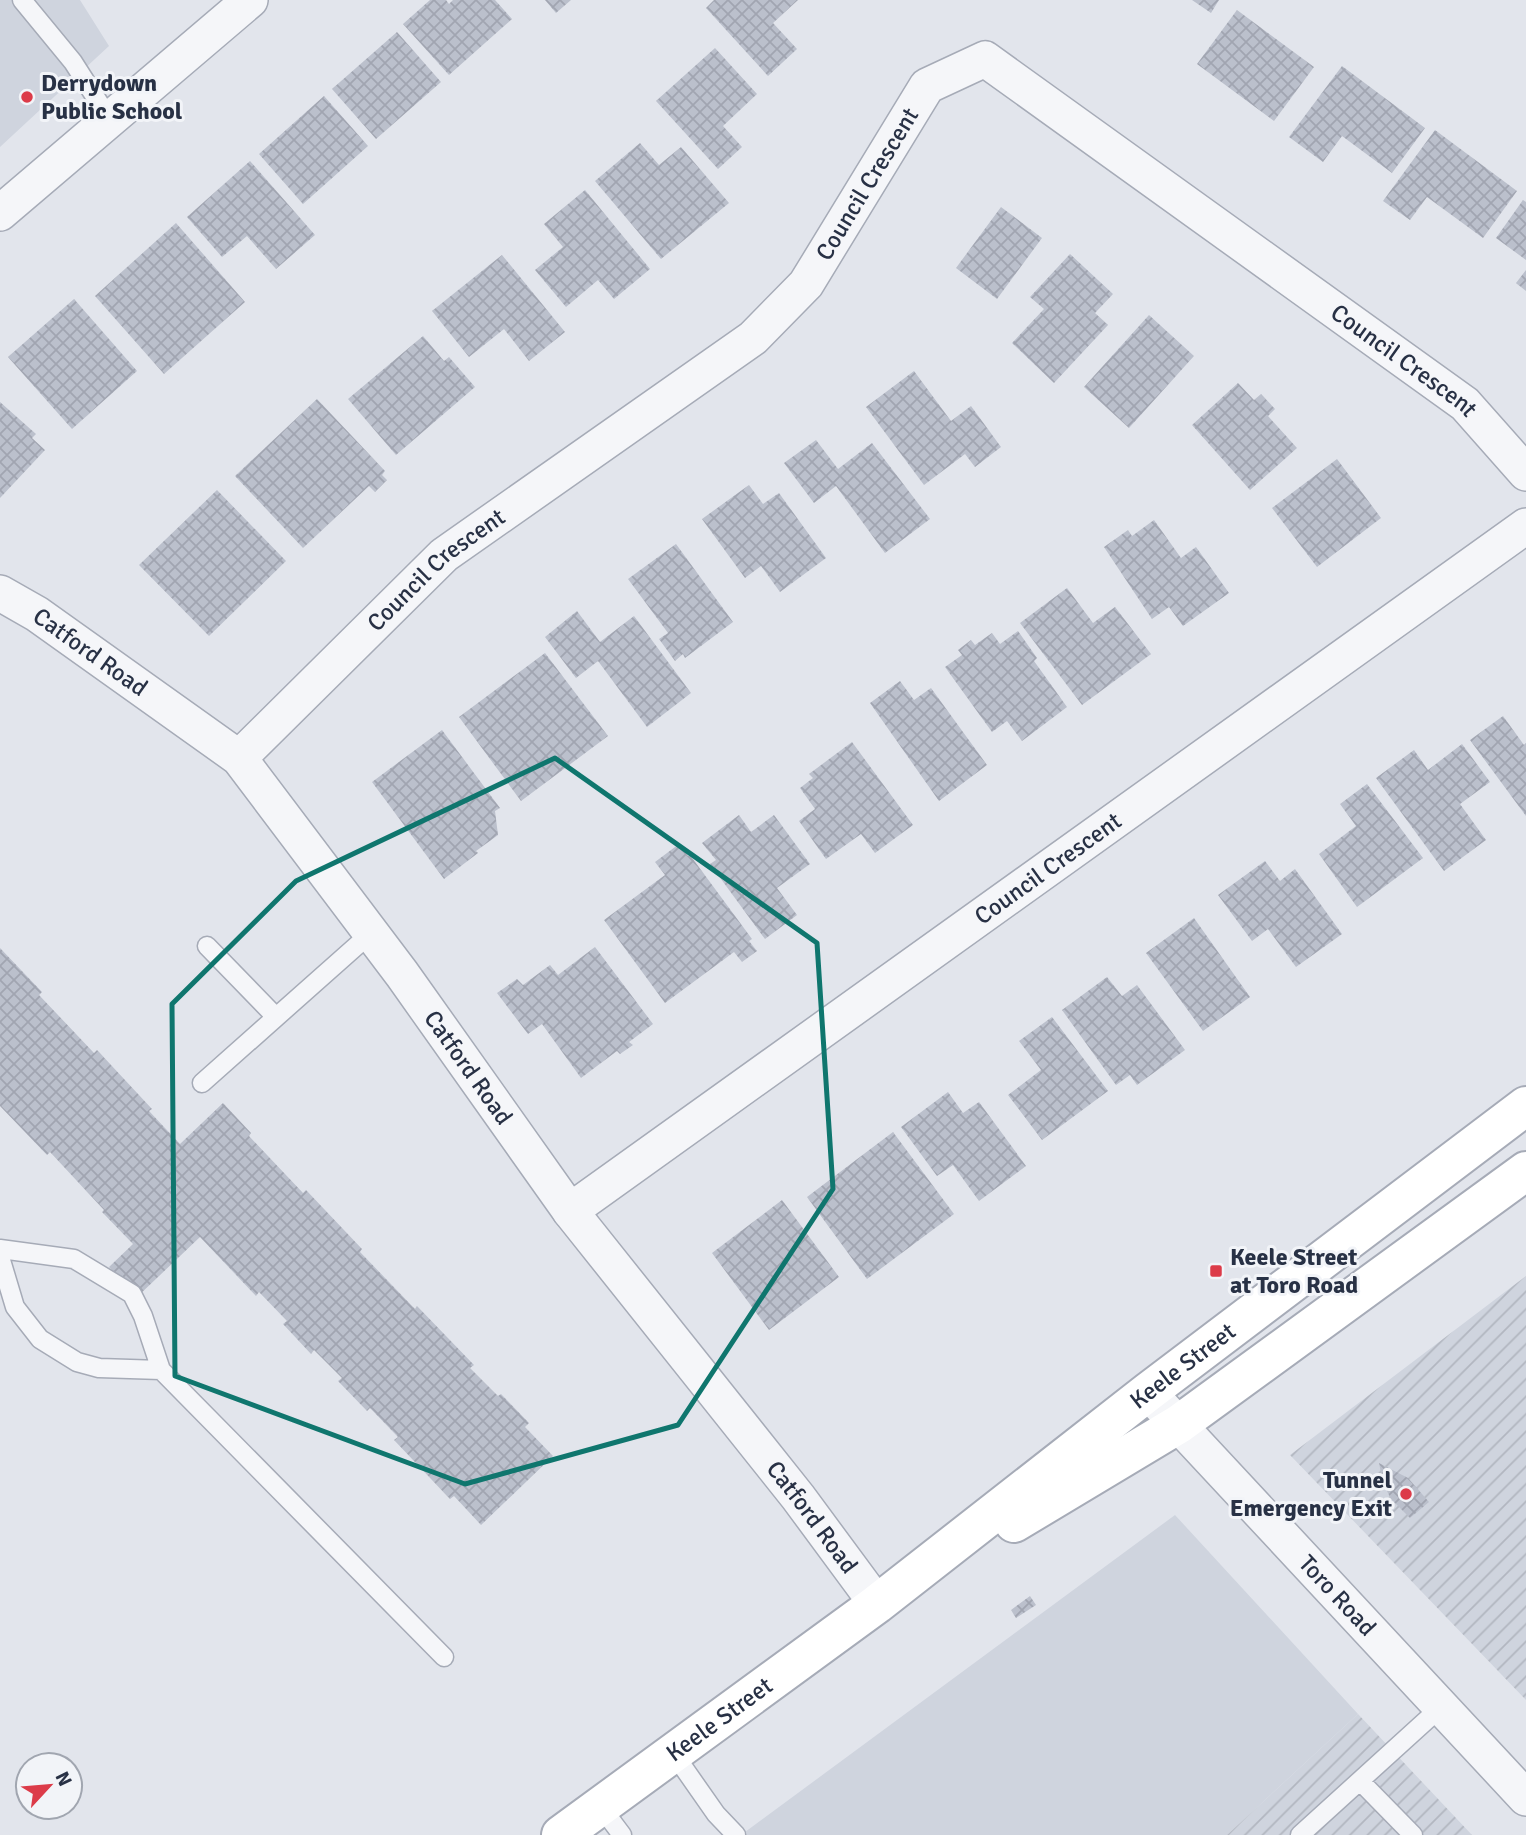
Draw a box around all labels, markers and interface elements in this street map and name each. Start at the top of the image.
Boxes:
place label: Derrydown Public School [41,68,183,126]
marker: Derrydown Public School [19,89,35,105]
street label: Council Crescent [809,102,925,266]
street label: Council Crescent [1325,297,1484,423]
street label: Council Crescent [361,502,511,638]
street label: Catford Road [27,601,153,703]
street label: Council Crescent [969,806,1127,931]
street label: Catford Road [418,1005,519,1131]
place label: Keele Street at Toro Road [1230,1242,1358,1300]
marker: Keele Street at Toro Road [1208,1263,1224,1279]
street label: Keele Street [1124,1316,1241,1415]
street label: Catford Road [760,1455,864,1579]
place label: Tunnel Emergency Exit [1230,1465,1392,1523]
marker: Tunnel Emergency Exit [1398,1486,1414,1502]
street label: Toro Road [1292,1549,1382,1642]
street label: Keele Street [660,1670,778,1768]
north arrow [14,1751,84,1821]
text: N [50,1768,77,1790]

